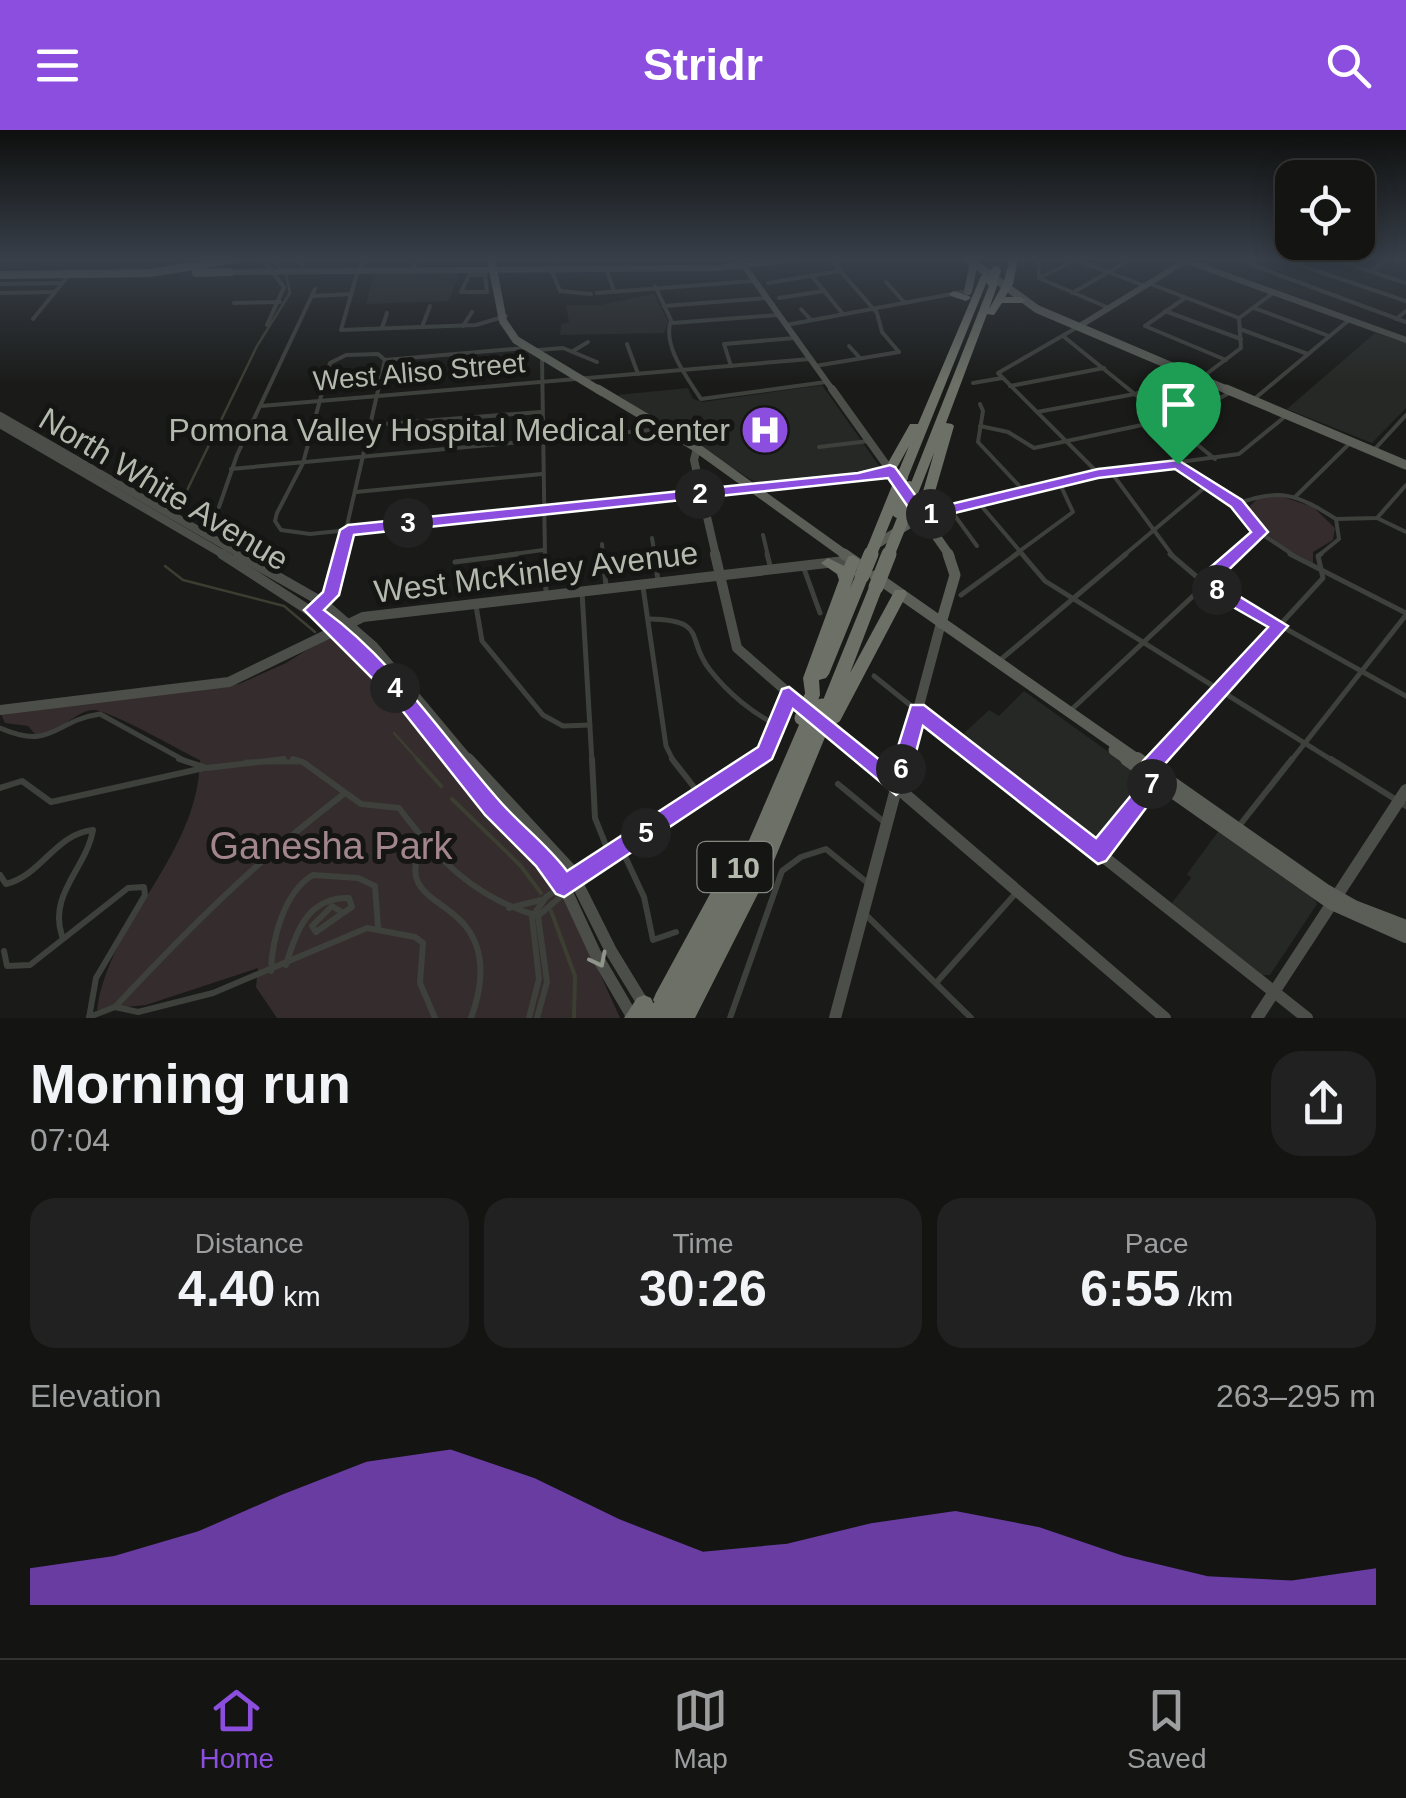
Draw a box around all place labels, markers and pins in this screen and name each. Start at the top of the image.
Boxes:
pin [1136,362,1221,465]
hospital icon: Pomona Valley Hospital Medical Center [739,404,791,456]
place label: Pomona Valley Hospital Medical Center [169,412,730,448]
pin: 2 [675,469,725,519]
pin: 1 [906,489,956,539]
pin: 3 [383,498,433,548]
pin: 8 [1192,565,1242,615]
pin: 4 [370,663,420,713]
pin: 6 [876,744,926,794]
pin: 7 [1127,759,1177,809]
pin: 5 [621,808,671,858]

